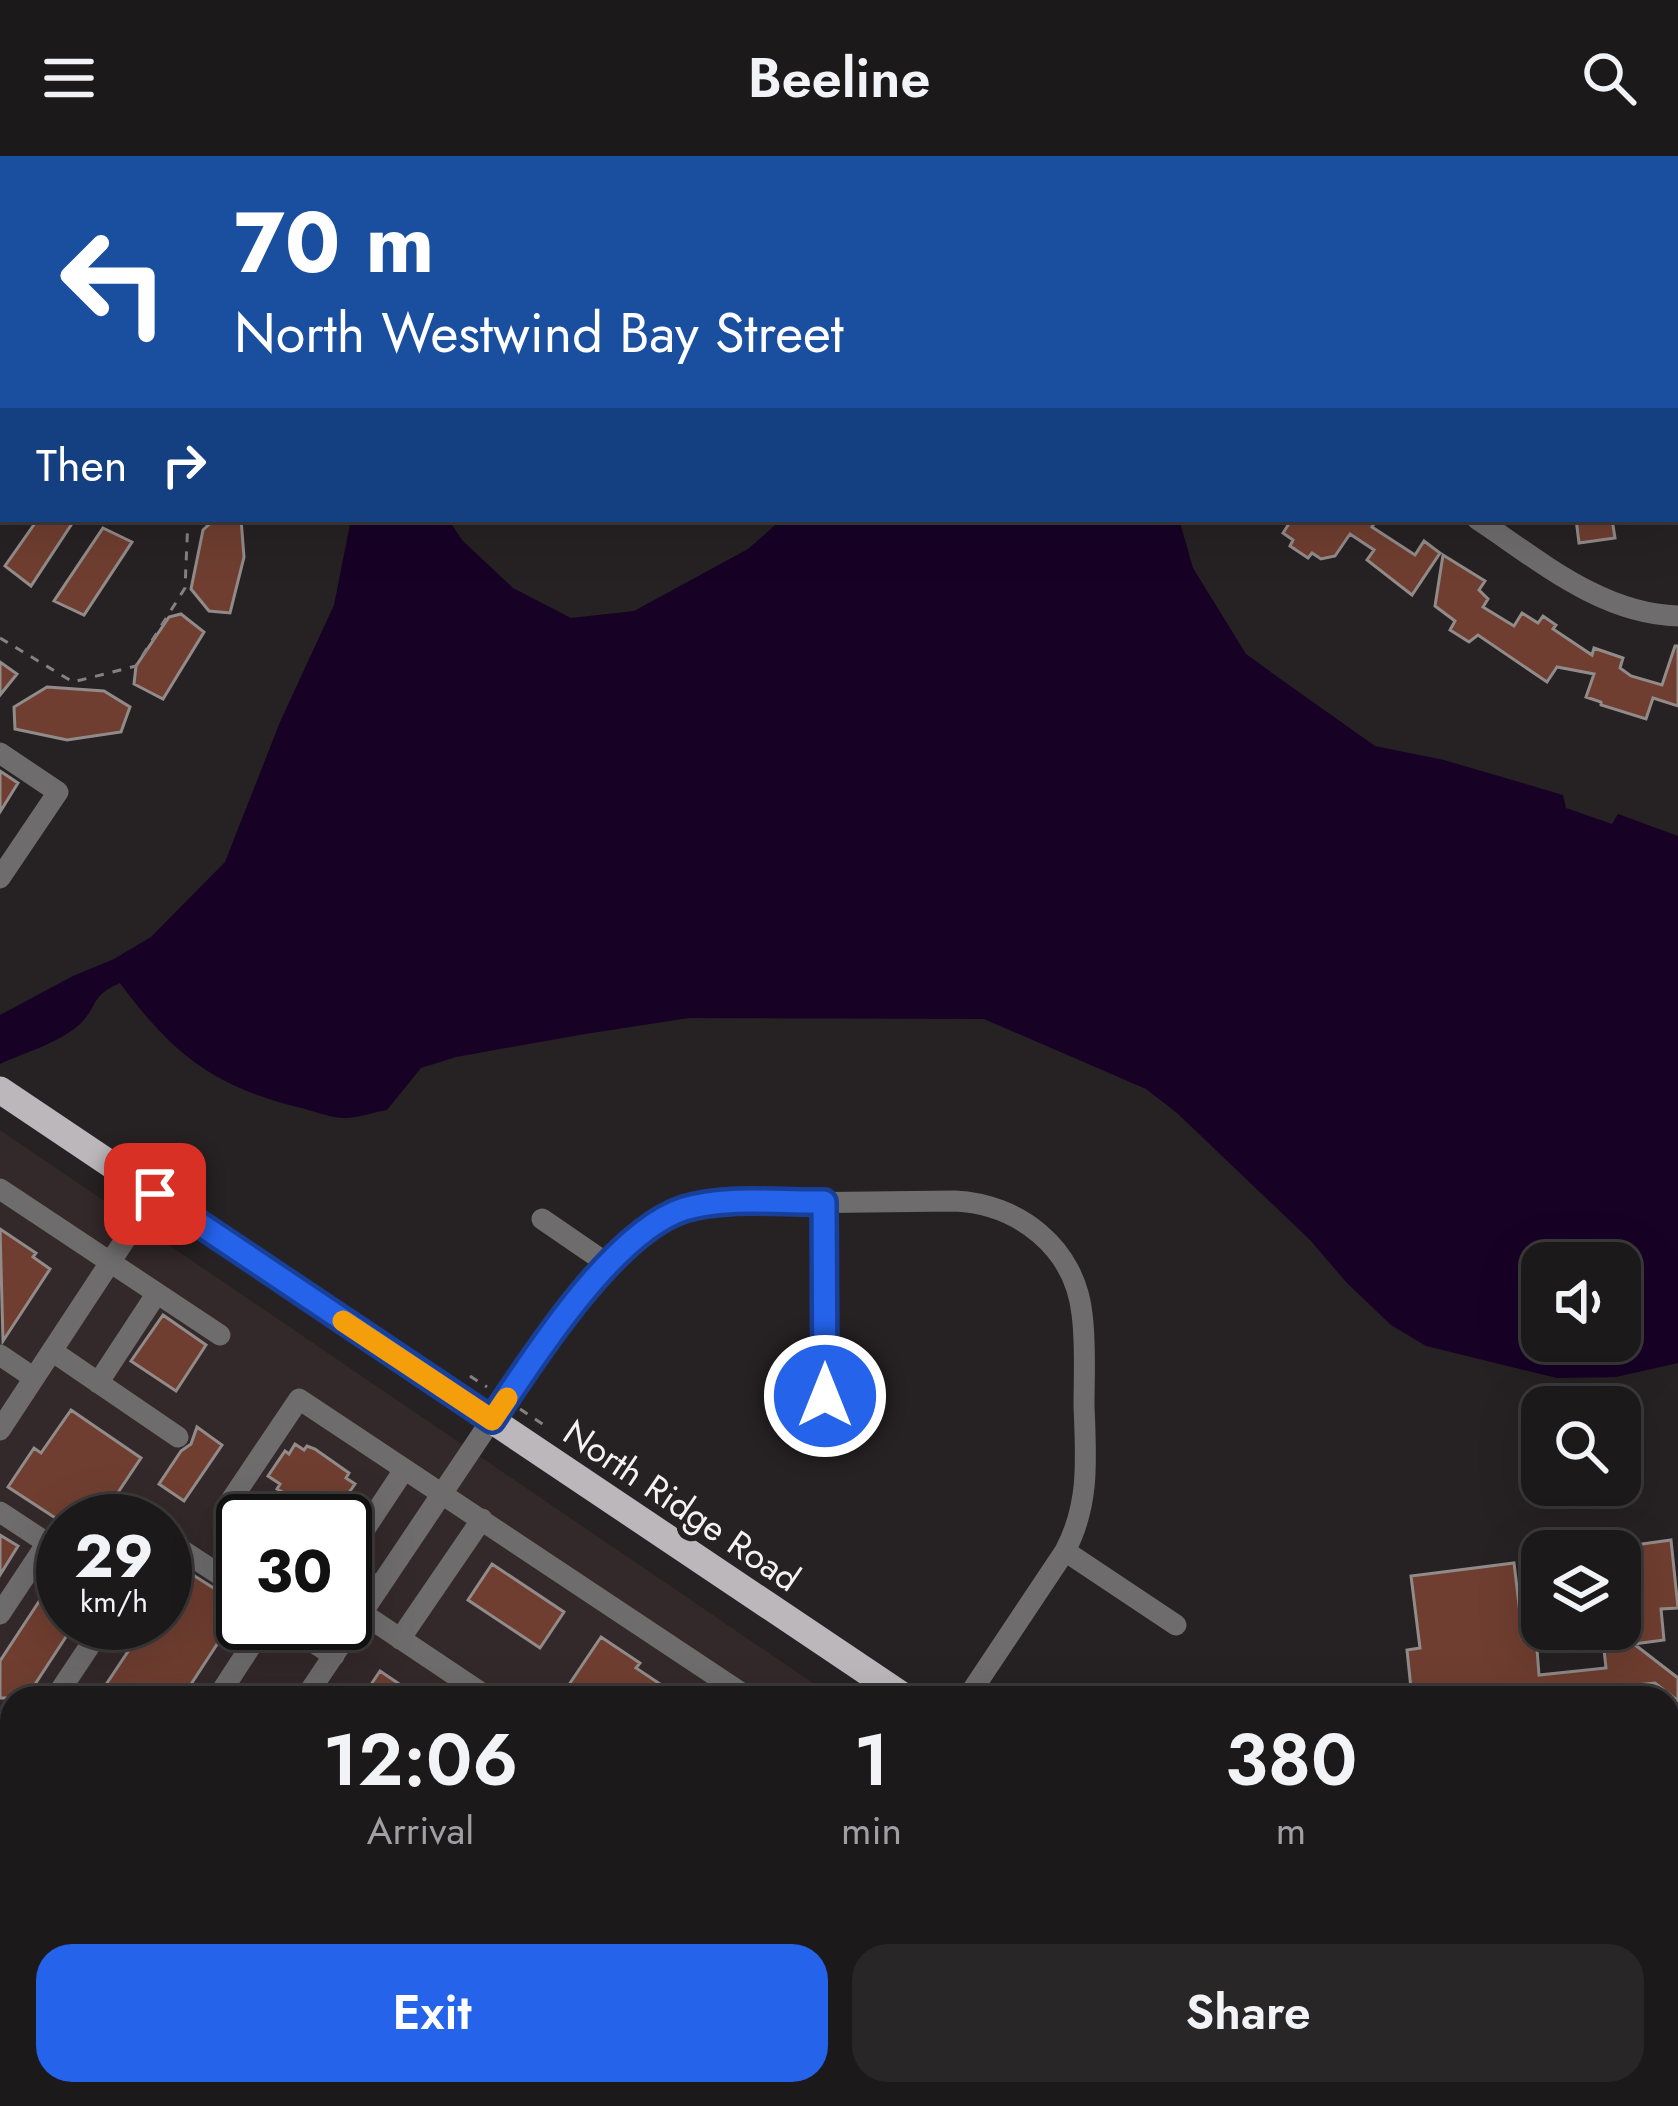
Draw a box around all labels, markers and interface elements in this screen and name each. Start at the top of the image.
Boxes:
text: Beeline [748,39,930,117]
icon: menu [36,45,102,111]
icon: search [1576,45,1642,111]
text: 70 m [234,182,434,304]
icon: left [36,204,192,360]
text: North Westwind Bay Street [234,294,844,372]
icon: right [151,432,217,498]
text: Then [36,433,127,498]
pin [104,1143,206,1245]
icon: arrive [122,1161,188,1227]
map controls [1521,1242,1641,1650]
button: sound [1521,1242,1641,1362]
position arrow [762,1333,888,1459]
button: search [1521,1386,1641,1506]
street label: North Ridge Road [553,1406,811,1604]
speed limit sign: 30 [216,1494,372,1650]
text: 29 [74,1513,154,1600]
button: layers [1521,1530,1641,1650]
text: km/h [80,1580,148,1623]
text: 12:06 [323,1708,518,1812]
text: 1 [854,1708,889,1812]
text: 380 [1225,1708,1357,1812]
text: Arrival [367,1802,474,1859]
text: min [841,1802,902,1859]
text: m [1276,1802,1306,1859]
button: Exit [36,1944,828,2082]
button: Share [852,1944,1644,2082]

